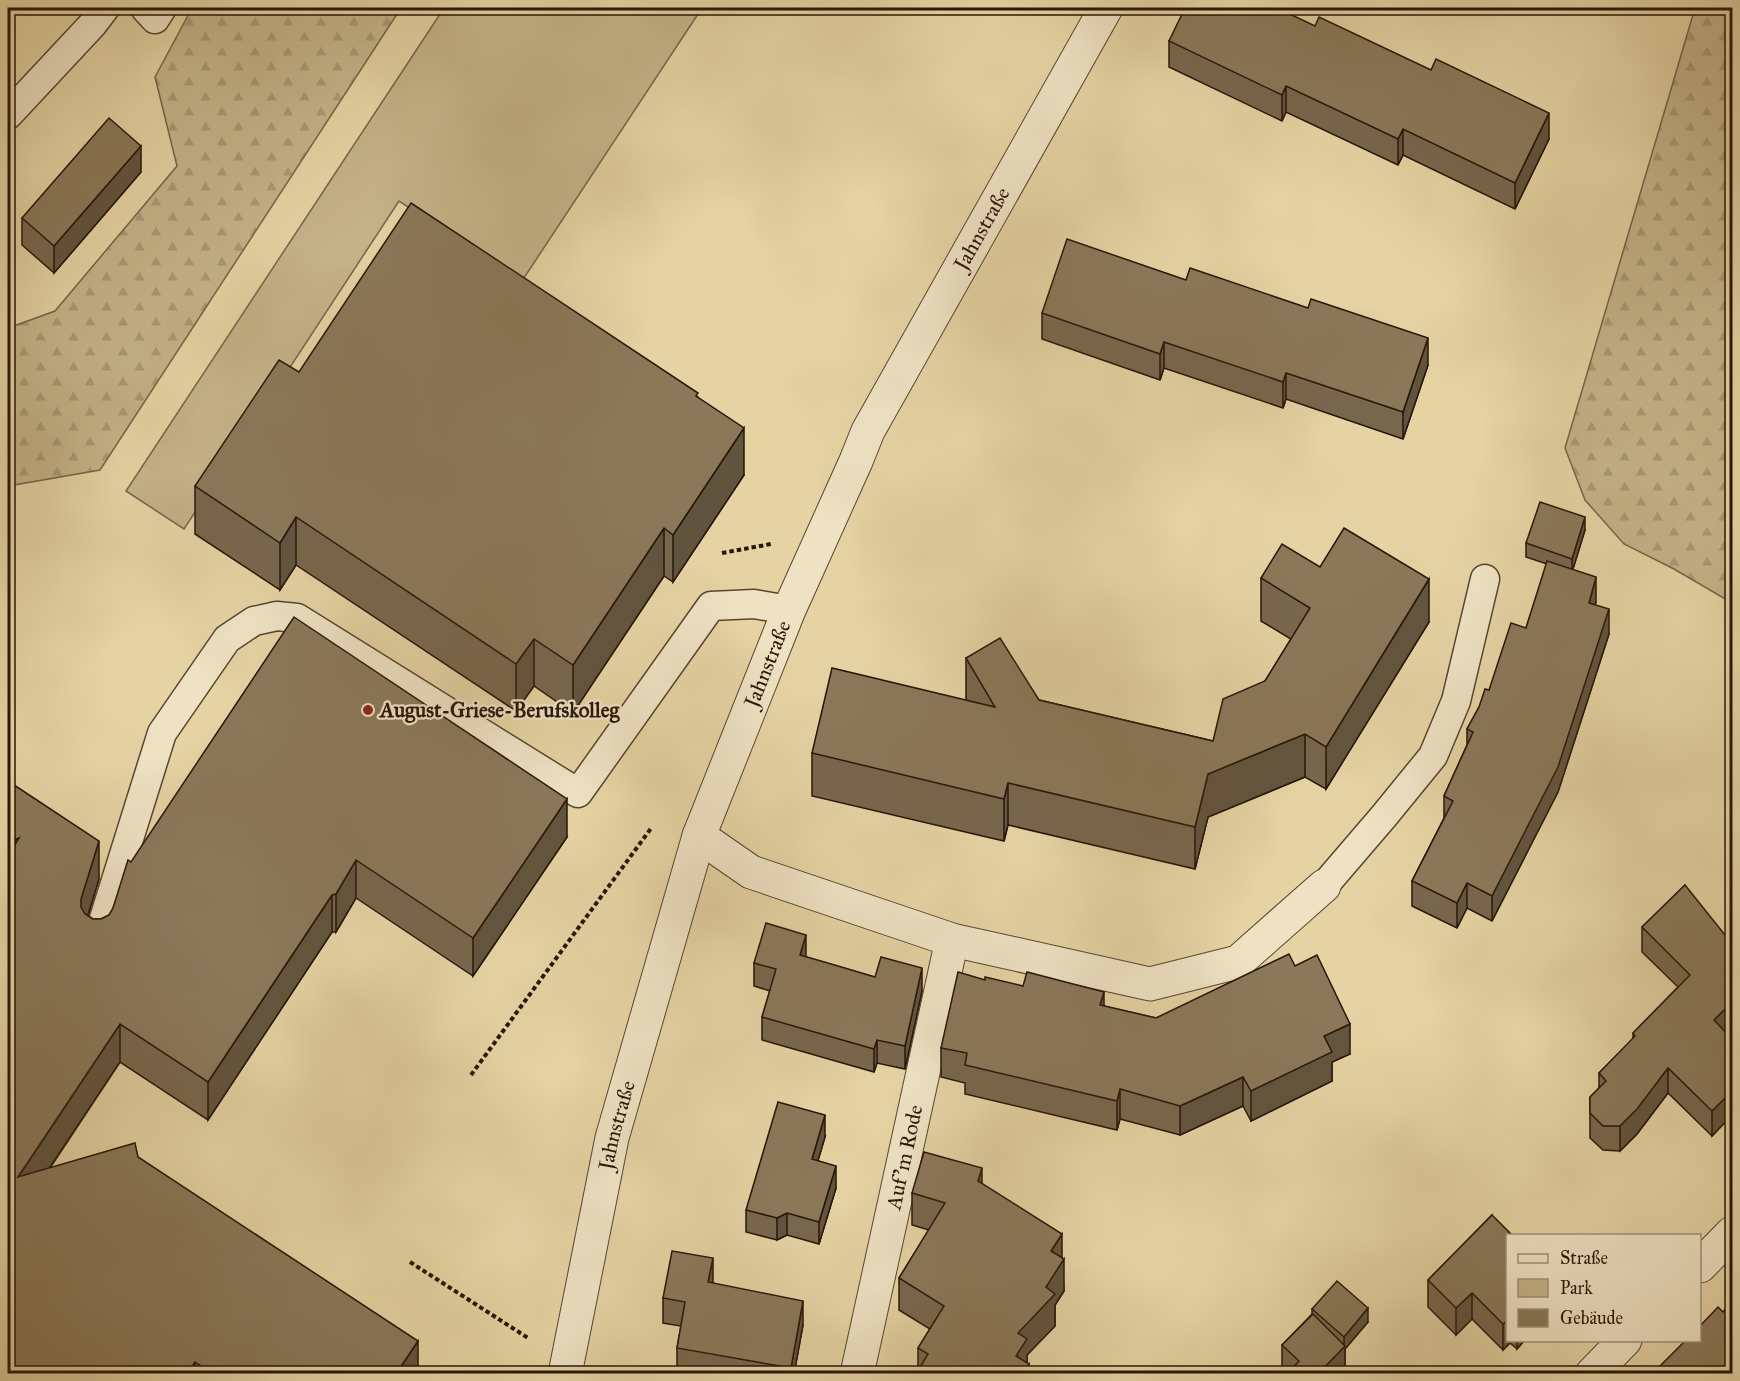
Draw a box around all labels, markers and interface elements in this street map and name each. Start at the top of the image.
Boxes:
street label: Jahnstraße [947,182,1016,277]
street label: Jahnstraße [738,617,797,713]
place label: August-Griese-Berufskolleg [378,697,620,723]
marker: August-Griese-Berufskolleg [361,703,375,717]
street label: Jahnstraße [593,1077,641,1174]
street label: Auf'm Rode [880,1102,929,1213]
legend [1506,1234,1701,1342]
text: Straße [1560,1247,1608,1269]
text: Park [1560,1277,1593,1299]
text: Gebäude [1560,1307,1623,1329]

